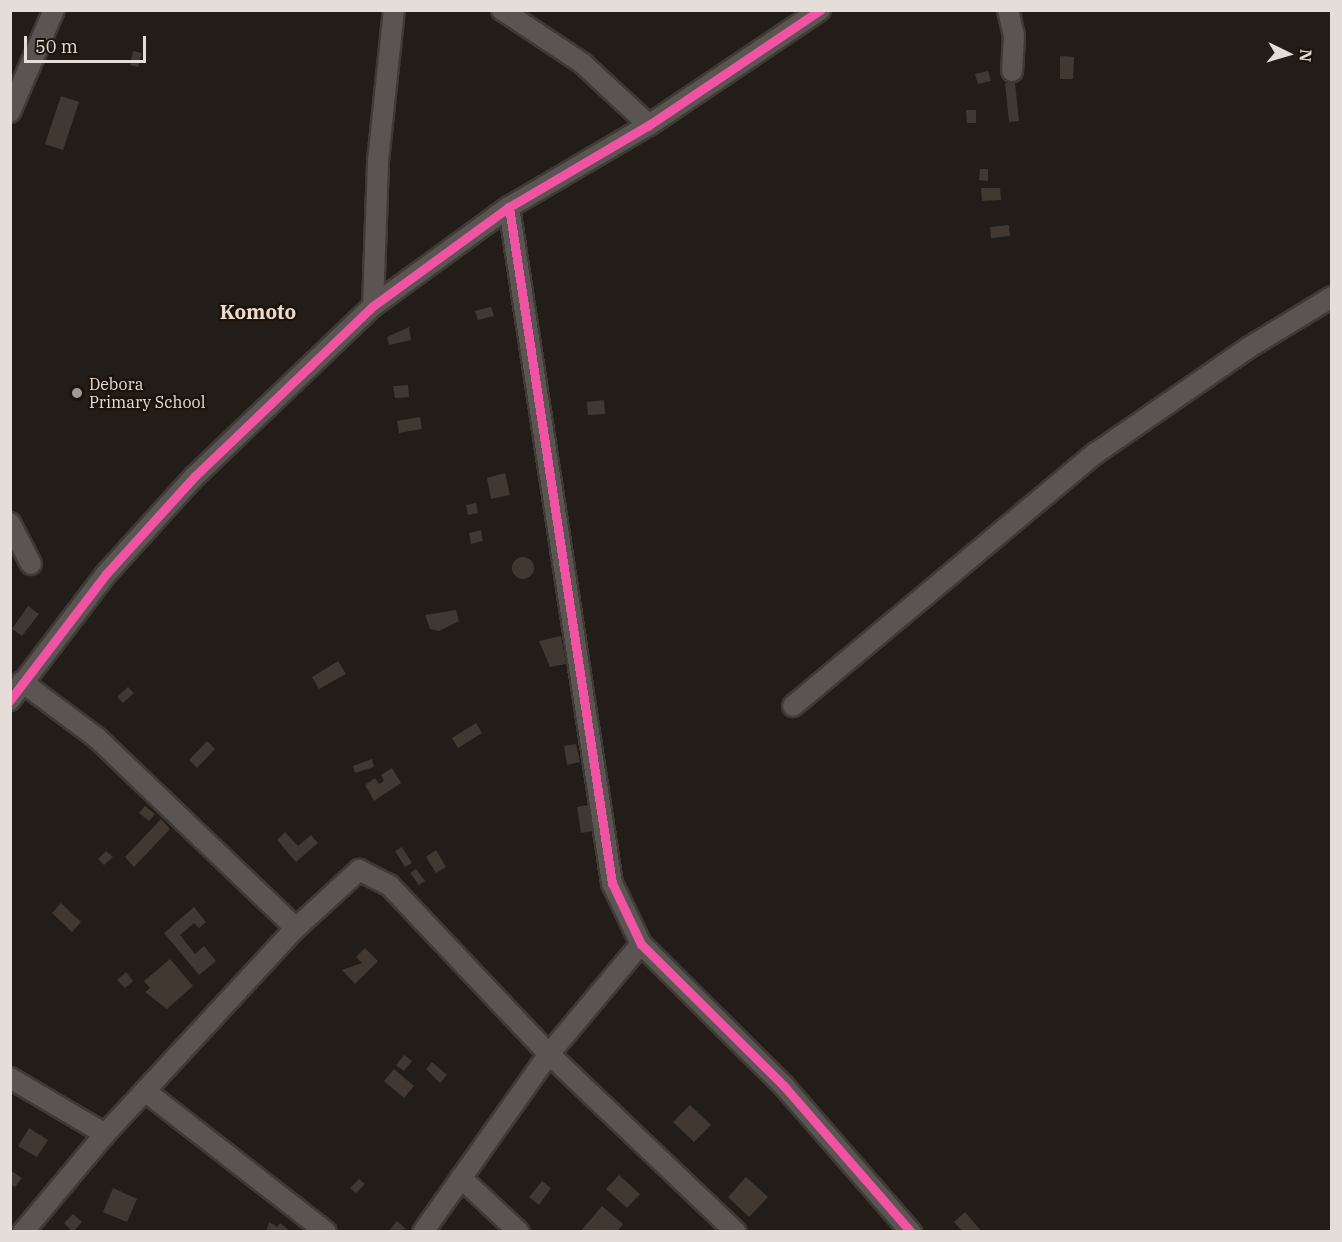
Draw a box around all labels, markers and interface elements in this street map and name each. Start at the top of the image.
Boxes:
scale bar [27,24,148,62]
north arrow [1258,24,1318,84]
text: 50 m [35,35,78,58]
text: N [1295,48,1316,63]
district label: Komoto [220,299,296,323]
place label: Debora Primary School [89,374,205,412]
marker: Debora Primary School [70,386,84,400]

